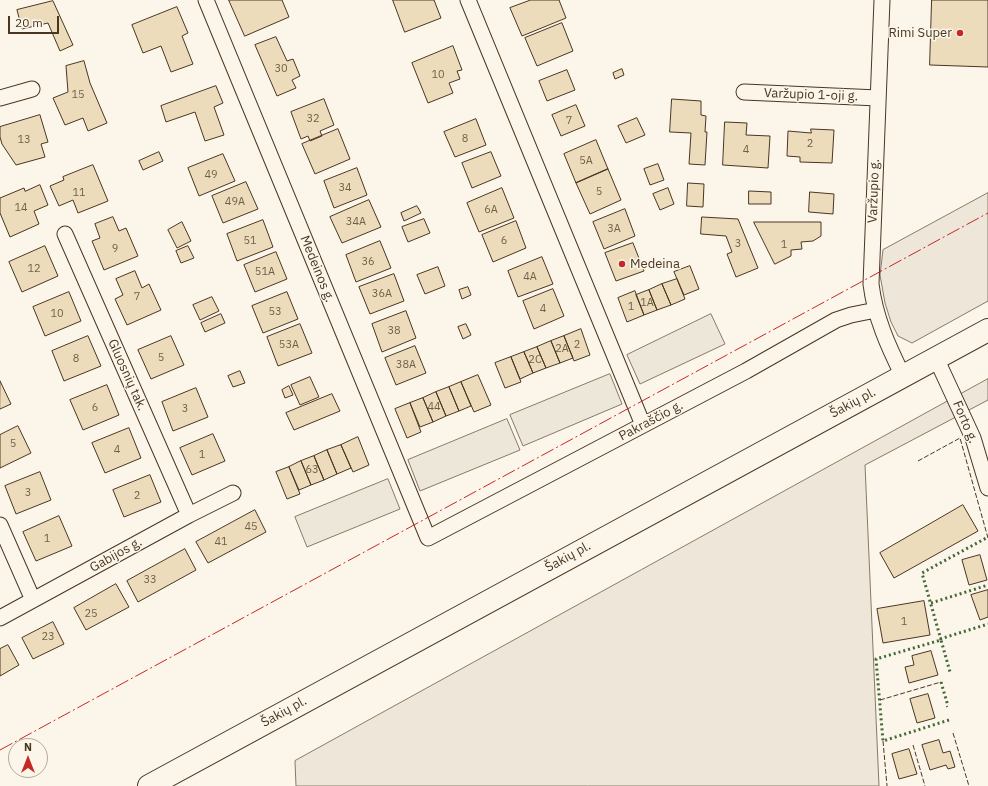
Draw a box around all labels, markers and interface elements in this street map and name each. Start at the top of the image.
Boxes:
scale bar [10,8,61,34]
text: 20 m [15,15,43,30]
place label: Rimi Super [888,25,952,41]
marker: Rimi Super [955,28,965,38]
house number: 30 [274,62,288,76]
house number: 10 [431,68,445,82]
street label: Varžupio 1-oji g. [764,86,858,104]
house number: 15 [71,88,85,102]
house number: 32 [306,112,320,126]
house number: 7 [566,114,572,128]
house number: 8 [462,132,468,146]
house number: 13 [17,133,31,147]
house number: 2 [807,137,813,151]
house number: 4 [743,143,749,157]
house number: 5A [579,154,593,168]
street label: Varžupio g. [865,159,883,223]
house number: 49 [204,168,218,182]
house number: 34 [338,181,352,195]
house number: 5 [596,185,602,199]
house number: 11 [72,186,86,200]
house number: 49A [225,195,245,209]
house number: 14 [14,201,28,215]
house number: 6A [484,203,498,217]
house number: 34A [346,215,366,229]
house number: 3A [607,222,621,236]
house number: 51 [243,234,257,248]
street label: Medeinos g. [297,234,337,304]
house number: 6 [501,234,507,248]
house number: 3 [735,237,741,251]
house number: 1 [781,238,787,252]
house number: 9 [112,242,118,256]
house number: 36 [361,255,375,269]
place label: Medeina [630,256,680,272]
marker: Medeina [617,259,627,269]
house number: 12 [27,262,41,276]
house number: 51A [255,265,275,279]
house number: 4A [523,270,537,284]
house number: 36A [372,287,392,301]
house number: 7 [134,290,140,304]
house number: 1A [640,296,654,310]
house number: 1 [628,300,634,314]
house number: 4 [540,302,546,316]
house number: 53 [268,305,282,319]
house number: 10 [50,307,64,321]
house number: 38 [387,324,401,338]
street label: Gluosnių tak. [104,337,150,413]
house number: 53A [279,338,299,352]
house number: 2 [574,338,580,352]
house number: 2A [555,342,569,356]
house number: 5 [158,351,164,365]
house number: 8 [73,352,79,366]
house number: 2C [528,353,542,367]
house number: 38A [396,358,416,372]
street label: Šakių pl. [827,384,879,422]
street label: Pakraščio g. [616,398,686,444]
street label: Forto g. [949,398,981,446]
house number: 44 [427,400,441,414]
house number: 6 [92,401,98,415]
house number: 3 [182,402,188,416]
house number: 5 [10,437,16,451]
house number: 4 [114,443,120,457]
house number: 1 [199,448,205,462]
house number: 63 [305,463,319,477]
house number: 3 [25,486,31,500]
house number: 2 [134,489,140,503]
house number: 45 [244,520,258,534]
house number: 1 [44,532,50,546]
street label: Gabijos g. [87,534,145,576]
house number: 41 [214,535,228,549]
street label: Šakių pl. [542,538,594,576]
house number: 33 [143,573,157,587]
house number: 25 [84,607,98,621]
house number: 1 [901,615,907,629]
house number: 23 [41,630,55,644]
street label: Šakių pl. [258,693,310,731]
north arrow [8,738,48,778]
text: N [24,740,32,754]

